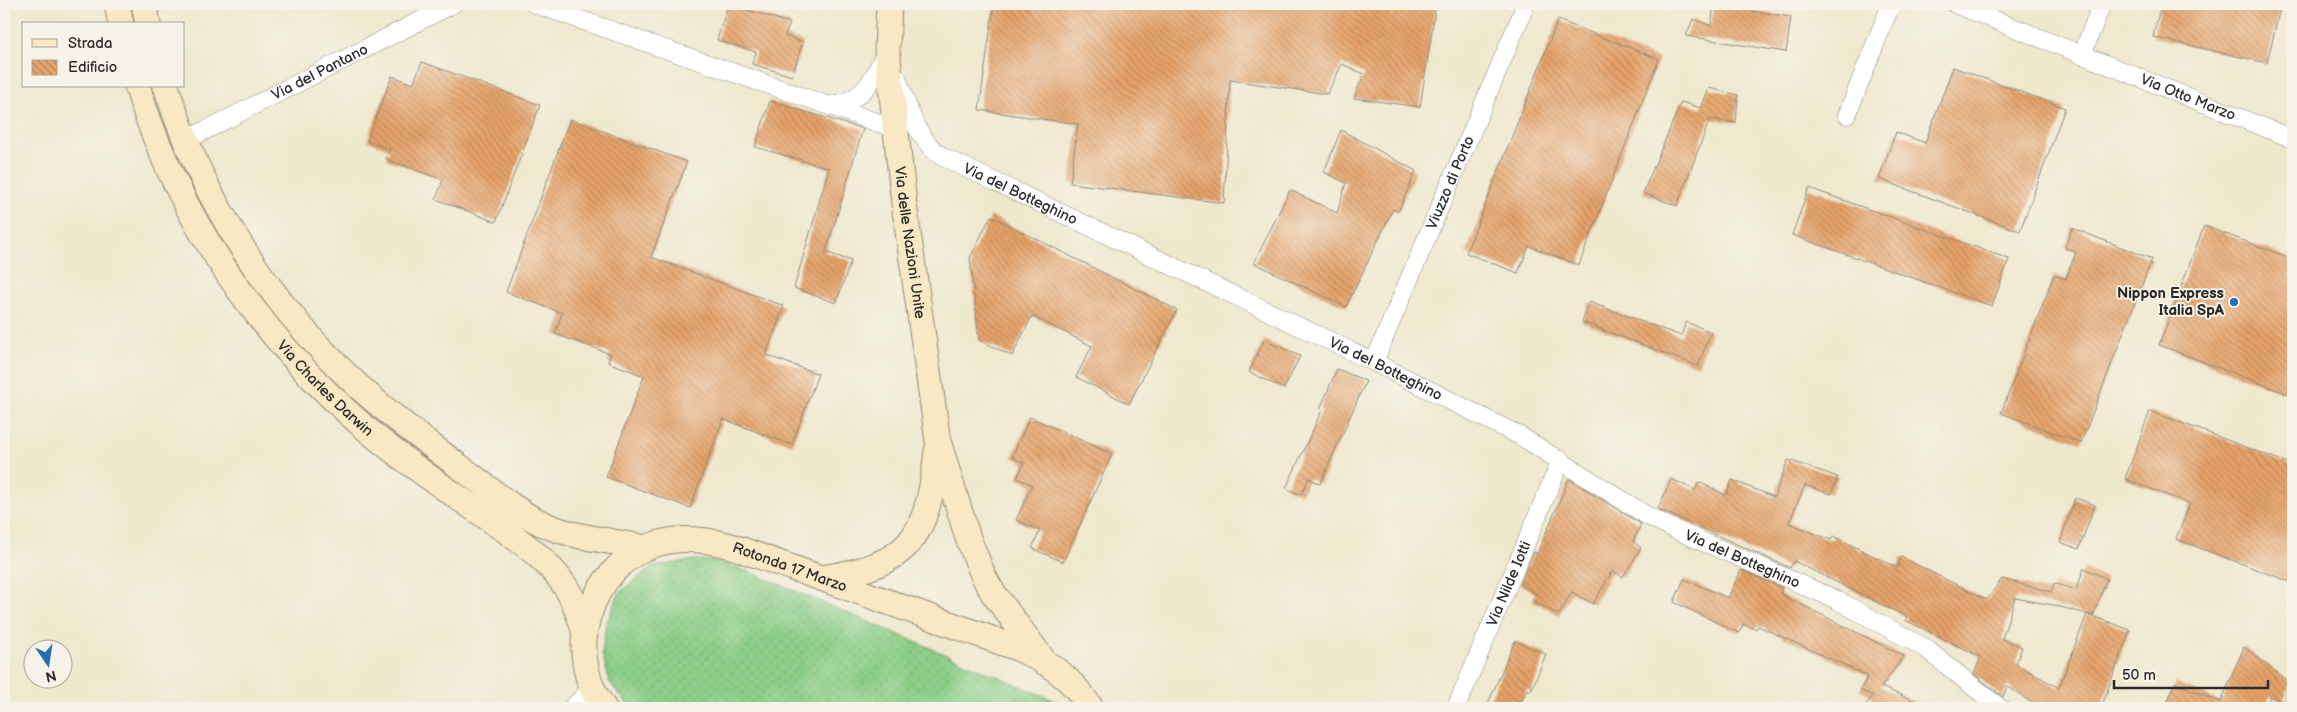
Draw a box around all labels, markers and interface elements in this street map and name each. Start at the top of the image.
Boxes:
legend [22,22,185,88]
text: Strada [68,34,112,53]
street label: Via del Pantano [268,40,371,105]
text: Edificio [68,58,117,77]
street label: Via Otto Marzo [2138,70,2238,125]
street label: Viuzzo di Porto [1422,133,1479,232]
street label: Via del Botteghino [960,159,1080,229]
street label: Via delle Nazioni Unite [890,165,929,320]
place label: Nippon Express Italia SpA [2117,284,2225,320]
marker: Nippon Express Italia SpA [2228,296,2240,308]
street label: Via del Botteghino [1326,333,1445,405]
street label: Via Charles Darwin [273,337,377,441]
street label: Via del Botteghino [1682,526,1803,593]
street label: Rotonda 17 Marzo [730,538,850,597]
street label: Via Nilde Iotti [1483,538,1536,629]
north arrow [22,640,72,690]
scale bar [2114,657,2268,689]
text: 50 m [2122,666,2156,685]
text: N [44,667,58,686]

